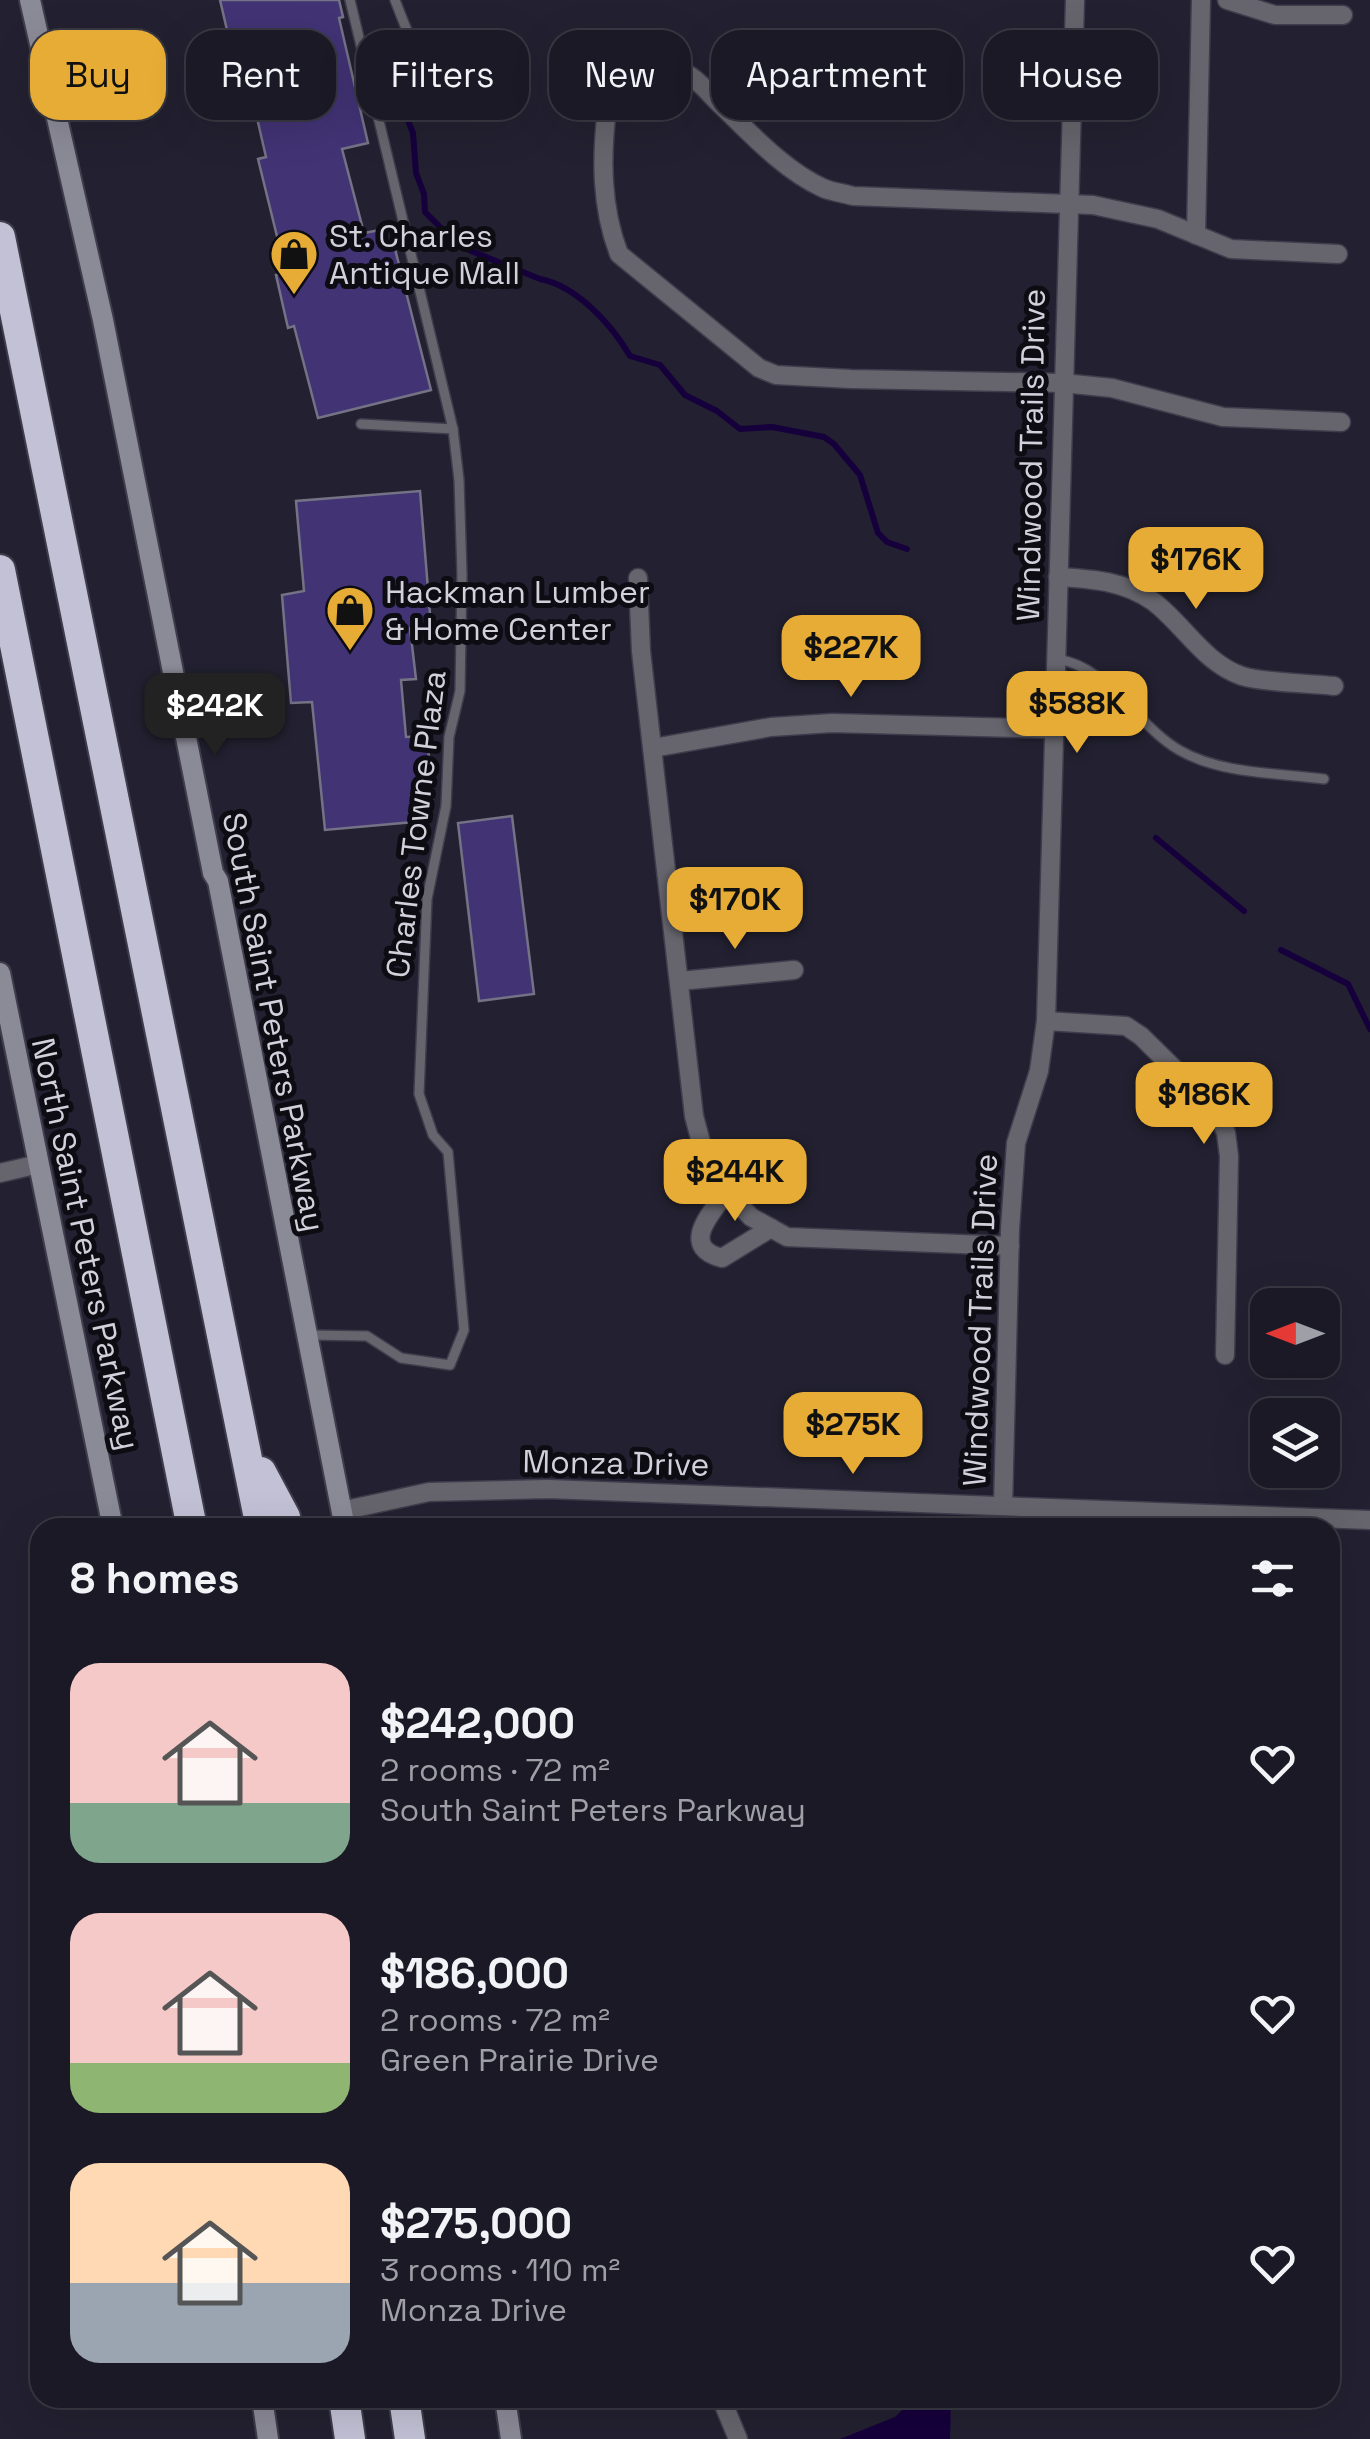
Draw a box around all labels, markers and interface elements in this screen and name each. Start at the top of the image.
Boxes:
chip: Buy [30,30,166,120]
chip: Rent [186,30,336,120]
chip: Filters [356,30,529,120]
chip: New [549,30,691,120]
chip: Apartment [711,30,963,120]
chip: House [983,30,1158,120]
place label: St. Charles Antique Mall [329,216,520,293]
shop icon: St. Charles Antique Mall [268,228,320,296]
street label: Windwood Trails Drive [1008,288,1054,622]
pin: $176K [1126,527,1266,612]
text: $176K [1150,539,1242,579]
place label: Hackman Lumber & Home Center [385,572,650,649]
shop icon: Hackman Lumber & Home Center [324,584,376,652]
pin: $227K [781,615,921,700]
text: $227K [804,627,898,667]
street label: Charles Towne Plaza [377,668,455,980]
pin: $588K [1007,671,1147,756]
pin: $242K [145,673,285,758]
text: $588K [1028,683,1126,723]
text: $242K [166,685,264,725]
street label: South Saint Peters Parkway [214,809,334,1235]
pin: $170K [665,867,805,952]
text: $170K [689,879,781,919]
street label: North Saint Peters Parkway [23,1034,149,1454]
pin: $186K [1134,1062,1274,1147]
text: $186K [1158,1074,1250,1114]
pin: $244K [665,1139,805,1224]
text: $244K [686,1151,784,1191]
street label: Windwood Trails Drive [954,1153,1006,1487]
north arrow [1250,1288,1340,1378]
map controls [1250,1288,1340,1488]
pin: $275K [783,1392,923,1477]
button: layers [1250,1398,1340,1488]
text: $275K [805,1404,901,1444]
street label: Monza Drive [522,1441,710,1485]
icon: filters [1245,1551,1300,1606]
text: 8 homes [70,1552,240,1605]
text: $242,000 [380,1697,575,1750]
icon: home [150,1703,270,1823]
icon: heart [1245,1736,1300,1791]
text: 2 rooms · 72 m² [380,1750,610,1790]
text: South Saint Peters Parkway [380,1790,806,1830]
text: $186,000 [380,1947,569,2000]
icon: home [150,1953,270,2073]
icon: heart [1245,1986,1300,2041]
text: 2 rooms · 72 m² [380,2000,610,2040]
text: Green Prairie Drive [380,2040,659,2080]
text: $275,000 [380,2197,572,2250]
icon: home [150,2203,270,2323]
icon: heart [1245,2236,1300,2291]
text: 3 rooms · 110 m² [380,2250,620,2290]
text: Monza Drive [380,2290,567,2330]

